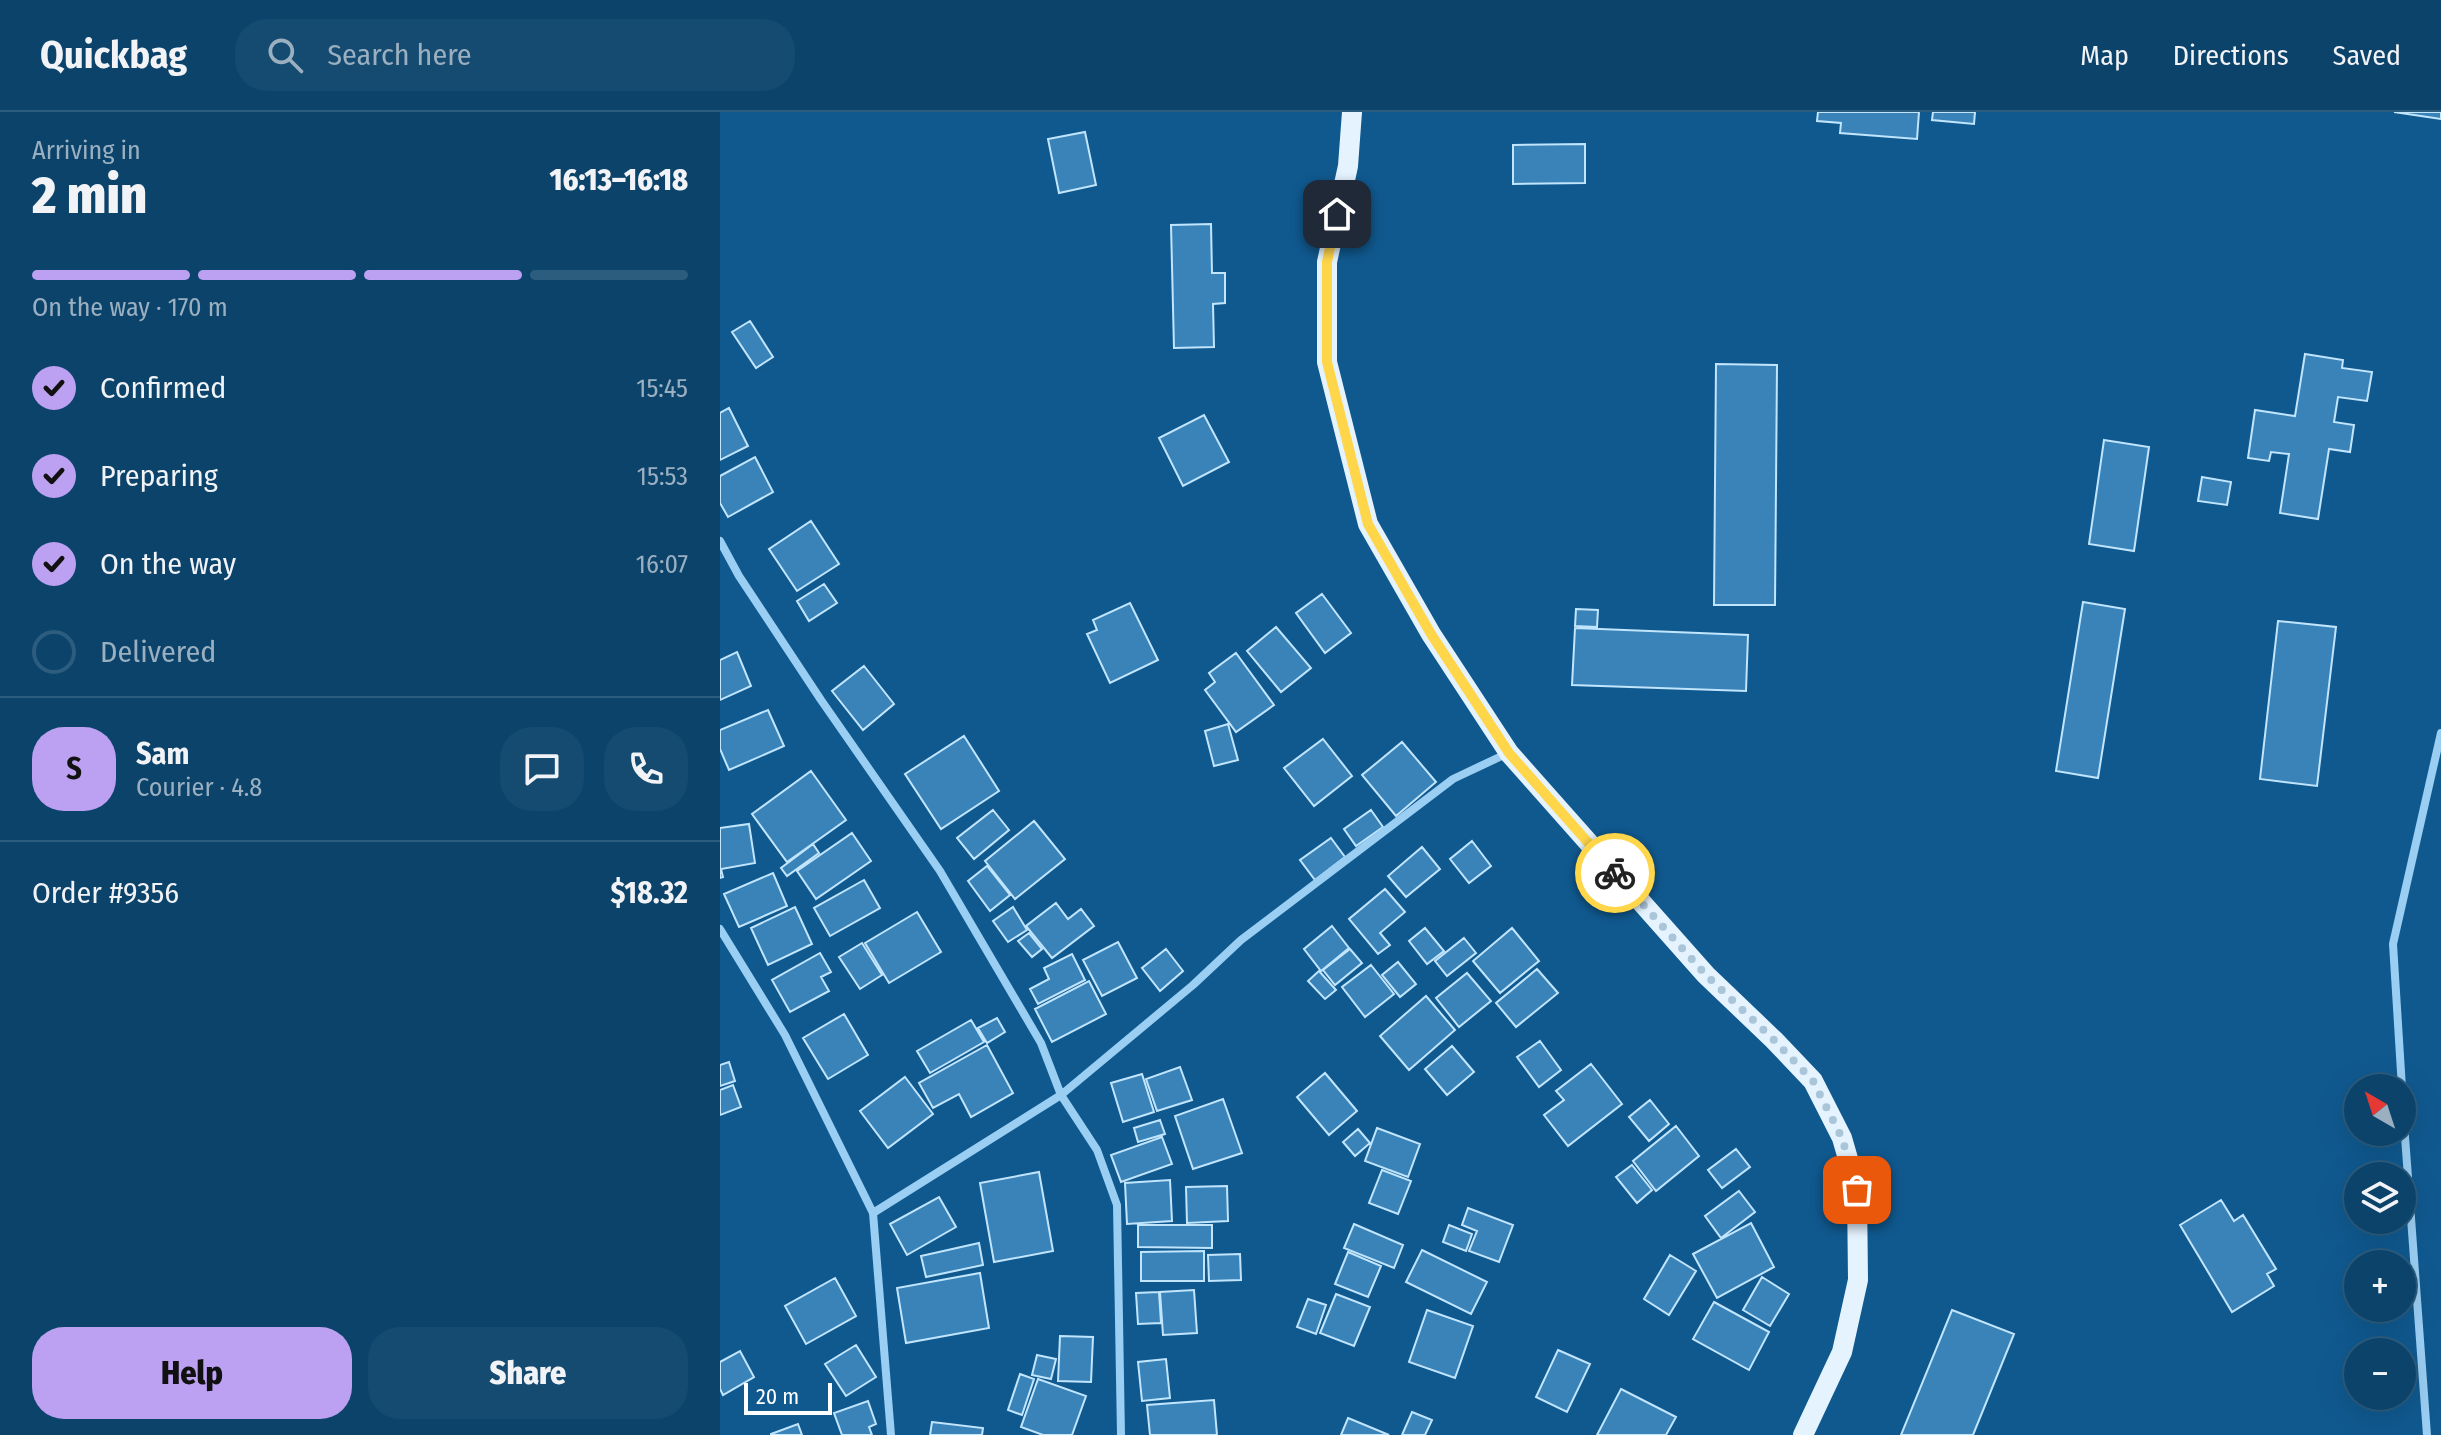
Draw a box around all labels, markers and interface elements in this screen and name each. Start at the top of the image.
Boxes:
search box [235,19,795,91]
text: Quickbag [40,32,187,78]
icon: search [263,33,307,77]
text: Search here [327,37,472,73]
text: Map [2080,39,2129,72]
text: Directions [2173,39,2289,72]
text: Saved [2333,39,2401,72]
text: Arriving in [32,135,141,166]
text: 16:13–16:18 [549,162,688,198]
text: 2 min [32,164,147,227]
pin [1303,180,1371,248]
icon: home [1315,192,1359,236]
text: On the way · 170 m [32,292,228,323]
icon: check [32,366,76,410]
text: Confirmed [100,370,226,406]
text: 15:45 [636,373,688,404]
icon: check [32,454,76,498]
text: Preparing [100,458,218,494]
text: 15:53 [637,461,688,492]
icon: check [32,542,76,586]
text: On the way [100,546,236,582]
text: 16:07 [636,549,688,580]
text: Delivered [100,634,216,670]
button: chat [500,727,584,811]
button: phone [604,727,688,811]
text: Sam [136,736,189,772]
text: S [66,751,82,787]
text: Courier · 4.8 [136,772,262,803]
courier [1575,833,1655,913]
icon: bike [1593,851,1637,895]
text: Order #9356 [32,875,179,911]
text: $18.32 [610,875,688,911]
north arrow [2344,1074,2416,1146]
map controls [2344,1074,2416,1410]
pin [1823,1156,1891,1224]
button: layers [2344,1162,2416,1234]
icon: bag [1835,1168,1879,1212]
button: + [2344,1250,2416,1322]
button: Help [32,1327,352,1419]
button: Share [368,1327,688,1419]
button: − [2344,1338,2416,1410]
scale bar [744,1379,832,1415]
text: 20 m [756,1383,799,1410]

